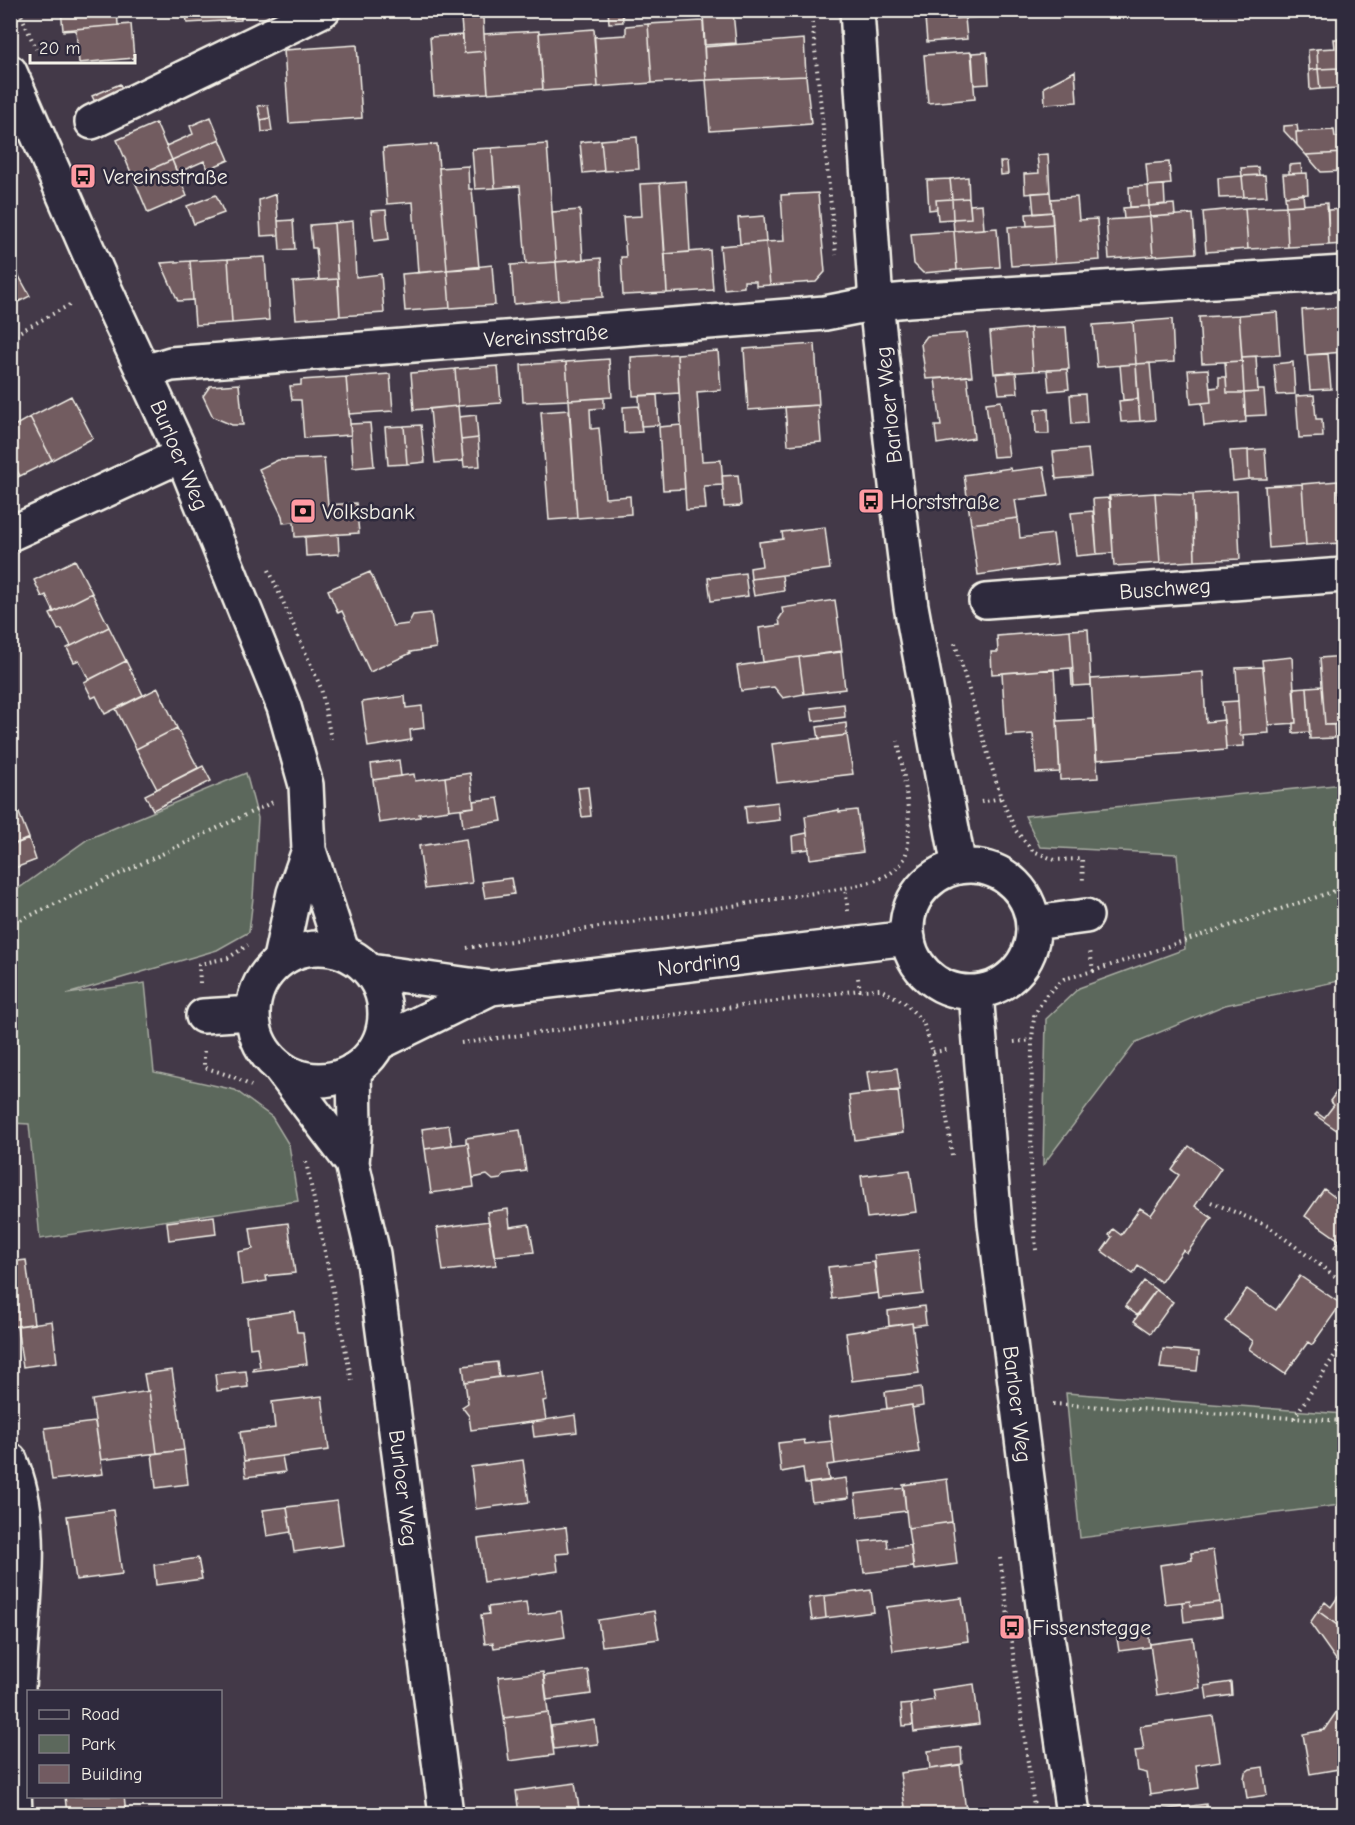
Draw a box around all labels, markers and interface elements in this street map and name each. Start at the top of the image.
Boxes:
scale bar [30,27,135,65]
text: 20 m [39,38,80,59]
bus stop icon: Vereinsstraße [68,161,98,191]
place label: Vereinsstraße [103,164,228,190]
street label: Vereinsstraße [483,319,609,353]
street label: Barloer Weg [870,345,908,465]
street label: Burloer Weg [144,396,214,515]
bus stop icon: Horststraße [856,486,886,516]
place label: Horststraße [890,489,999,515]
bank icon: Volksbank [288,496,318,526]
place label: Volksbank [322,499,415,525]
street label: Buschweg [1118,573,1212,605]
street label: Nordring [656,946,742,982]
street label: Barloer Weg [997,1344,1037,1464]
street label: Burloer Weg [383,1428,423,1548]
bus stop icon: Fissenstegge [997,1612,1027,1642]
place label: Fissenstegge [1032,1615,1151,1641]
legend [27,1690,222,1798]
text: Road [81,1704,120,1725]
text: Park [81,1734,116,1755]
text: Building [81,1764,143,1785]

